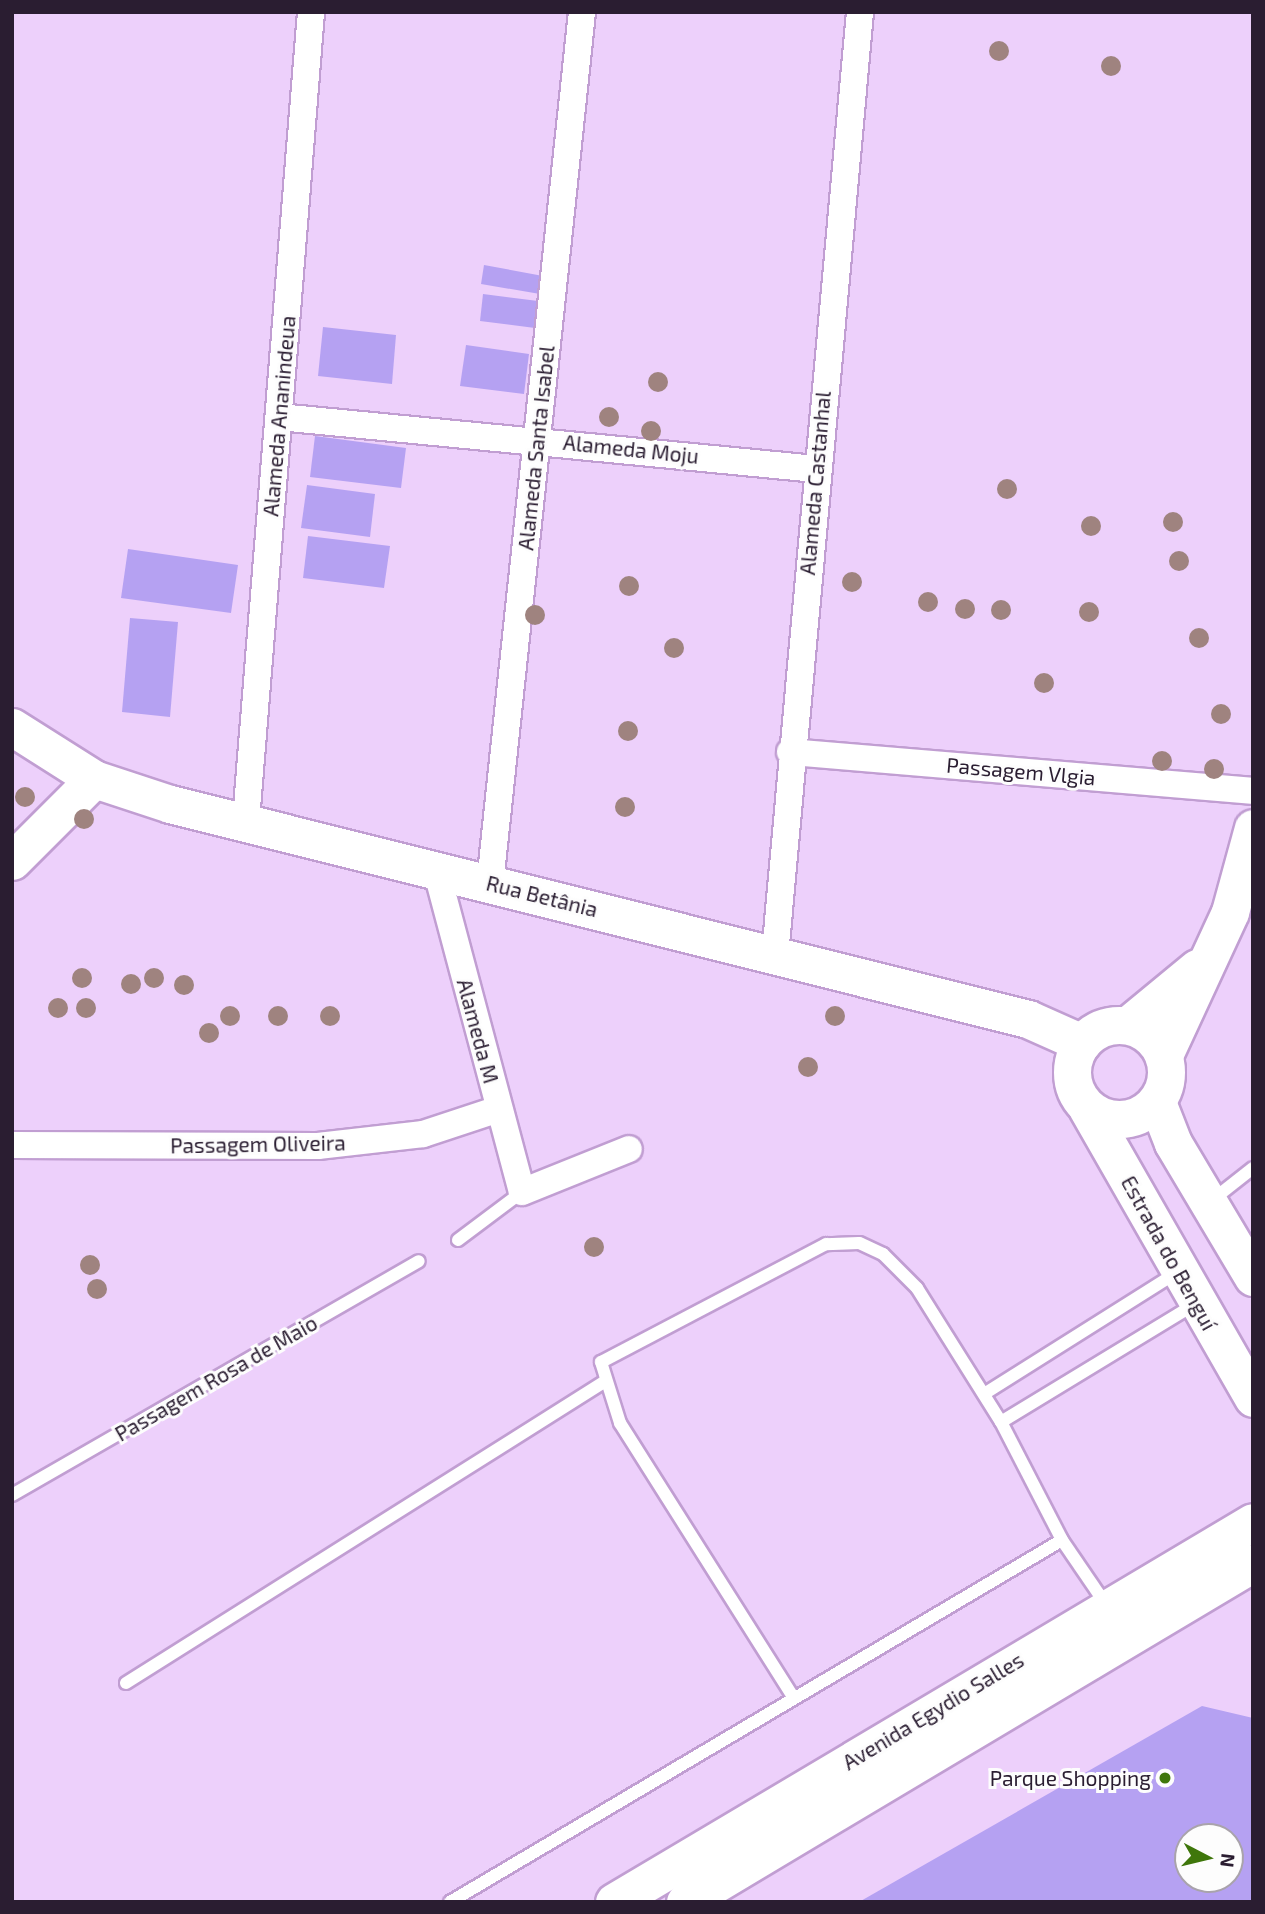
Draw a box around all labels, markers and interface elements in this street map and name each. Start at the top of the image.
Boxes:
street label: Alameda Ananindeua [258,314,300,518]
street label: Alameda Santa Isabel [513,344,559,552]
street label: Alameda Castanhal [794,390,836,576]
street label: Alameda Moju [562,429,700,469]
street label: Passagem Vlgia [945,752,1097,790]
street label: Rua Betânia [484,870,600,922]
street label: Alameda M [452,976,504,1086]
street label: Passagem Oliveira [170,1130,346,1158]
street label: Estrada do Benguí [1116,1171,1222,1335]
street label: Passagem Rosa de Maio [110,1310,322,1446]
street label: Avenida Egydio Salles [838,1647,1028,1775]
place label: Parque Shopping [990,1765,1151,1791]
marker: Parque Shopping [1157,1770,1173,1786]
north arrow [1174,1823,1244,1893]
text: N [1216,1852,1241,1869]

